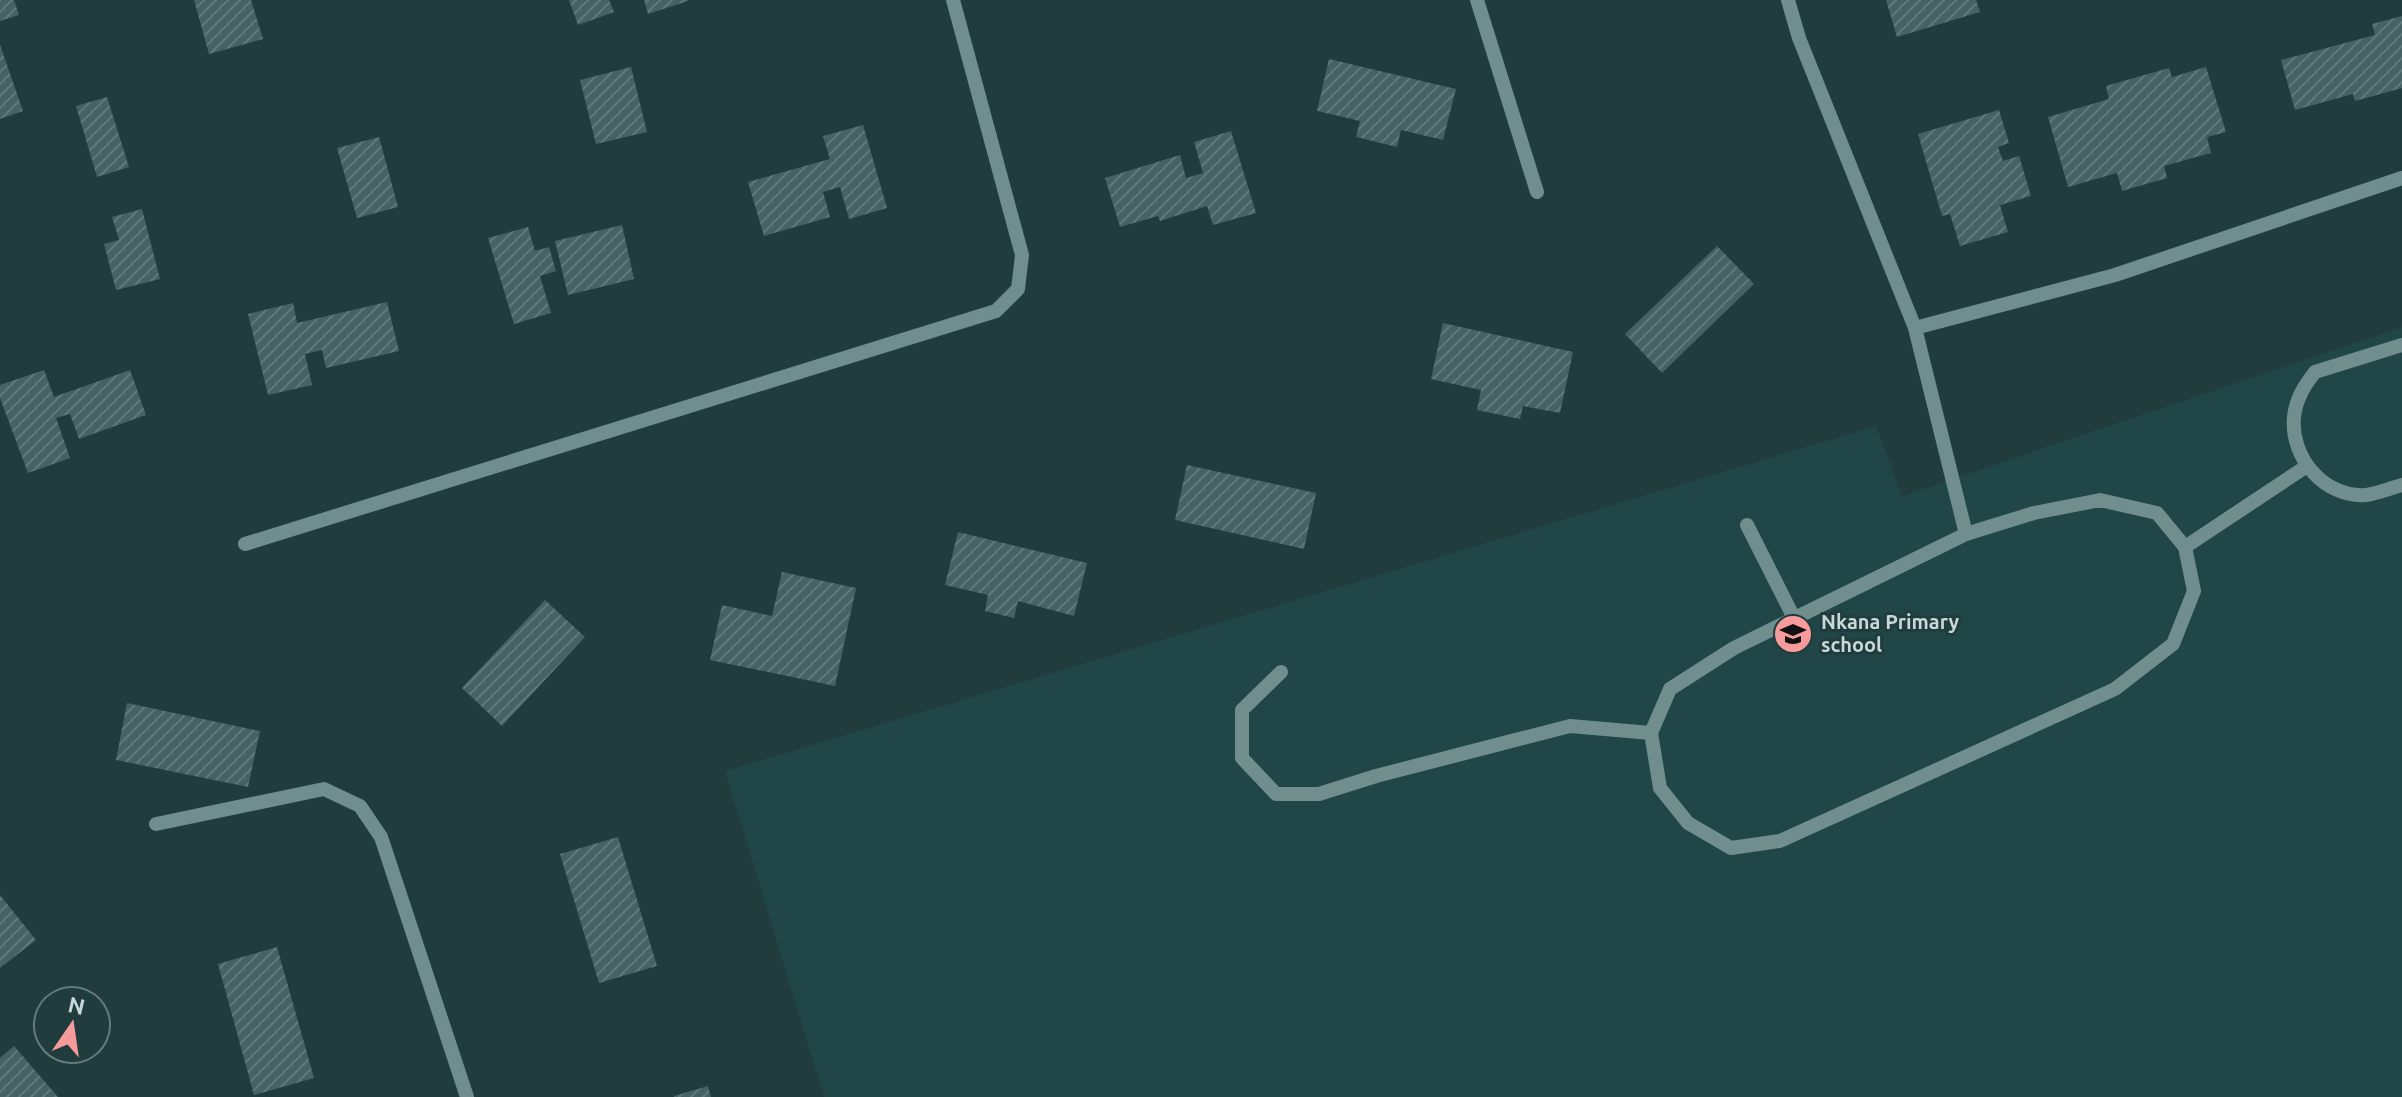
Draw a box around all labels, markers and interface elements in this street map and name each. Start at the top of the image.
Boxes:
place label: Nkana Primary school [1821,610,1959,656]
school or university icon: Nkana Primary school [1772,613,1814,655]
north arrow [32,985,112,1065]
text: N [66,991,87,1019]

